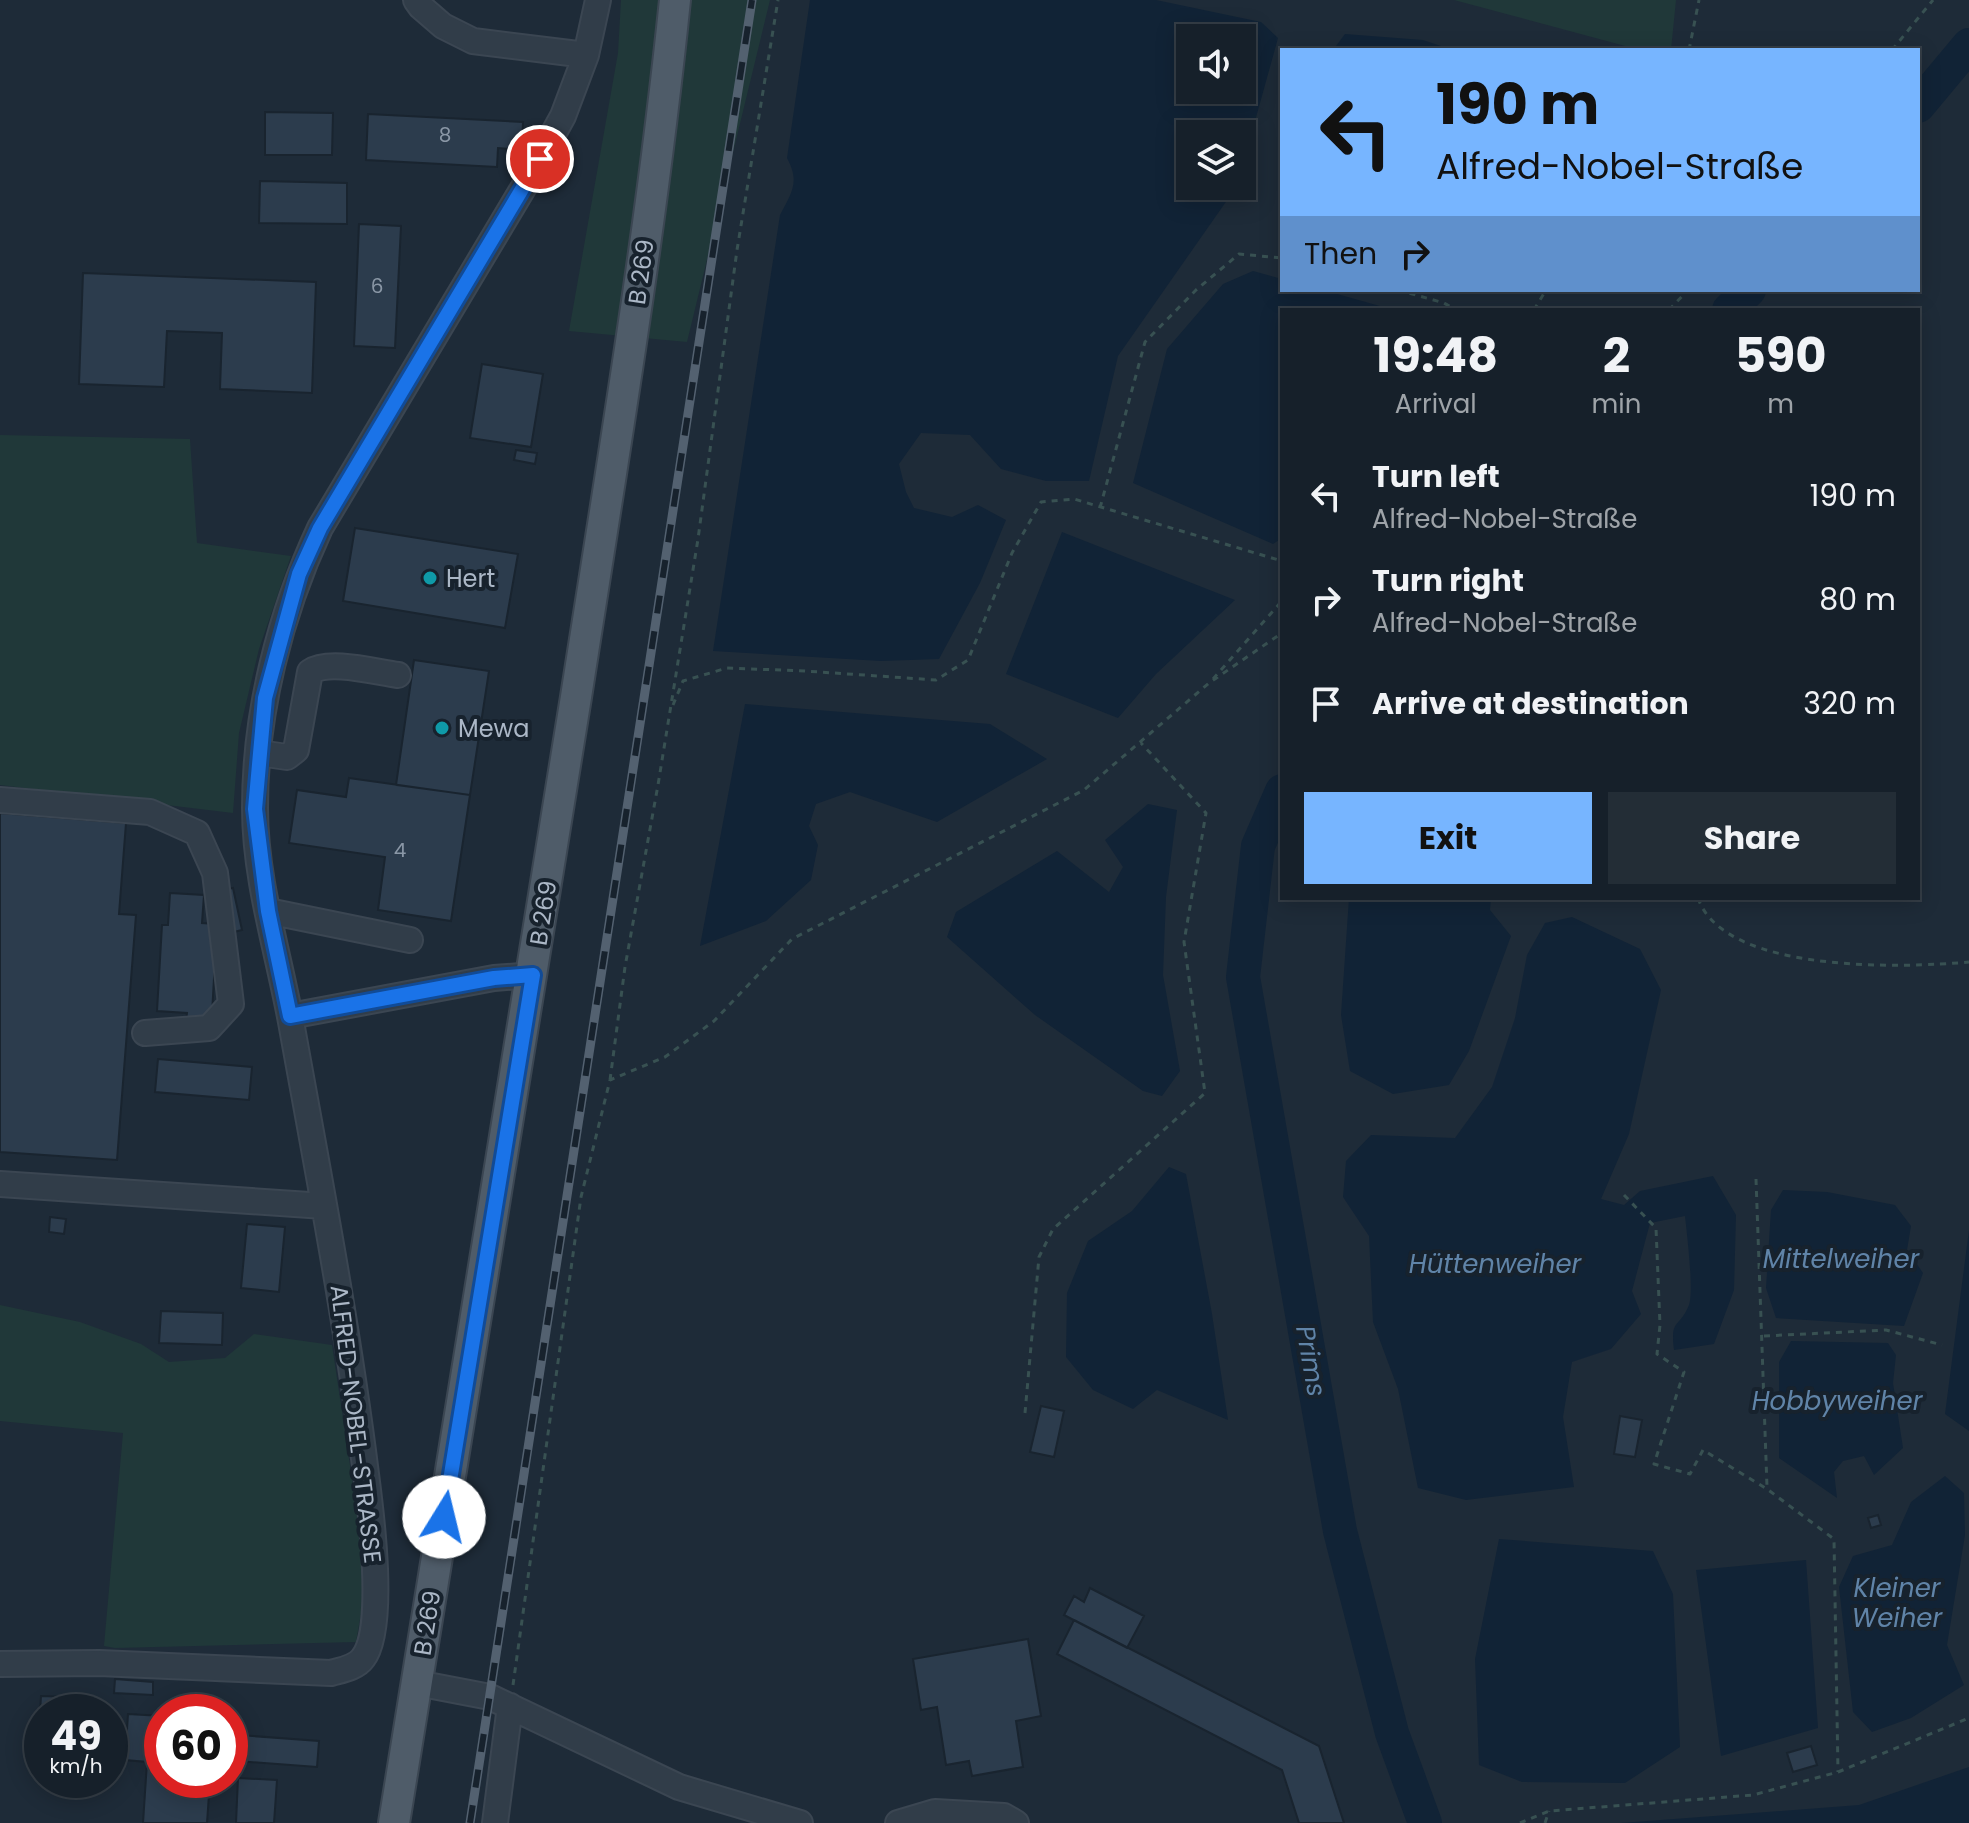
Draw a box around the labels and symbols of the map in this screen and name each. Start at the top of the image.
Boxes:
house number: 8 [439,121,451,149]
pin [506,125,574,193]
street label: B 269 [620,237,662,307]
house number: 6 [371,272,383,300]
place label: Hert [446,562,495,595]
marker: Hert [421,569,439,587]
place label: Mewa [458,712,529,745]
marker: Mewa [433,719,451,737]
house number: 4 [394,836,406,864]
street label: B 269 [522,878,564,948]
water label: Mittelweiher [1763,1241,1921,1277]
water label: Hüttenweiher [1409,1246,1583,1282]
street label: ALFRED-NOBEL-STRASSE [323,1283,389,1565]
water label: Prims [1287,1323,1335,1399]
water label: Hobbyweiher [1752,1383,1924,1419]
position arrow [402,1475,486,1559]
water label: Kleiner Weiher [1852,1570,1943,1636]
street label: B 269 [406,1588,448,1658]
speed limit sign: 60 [144,1694,248,1798]

